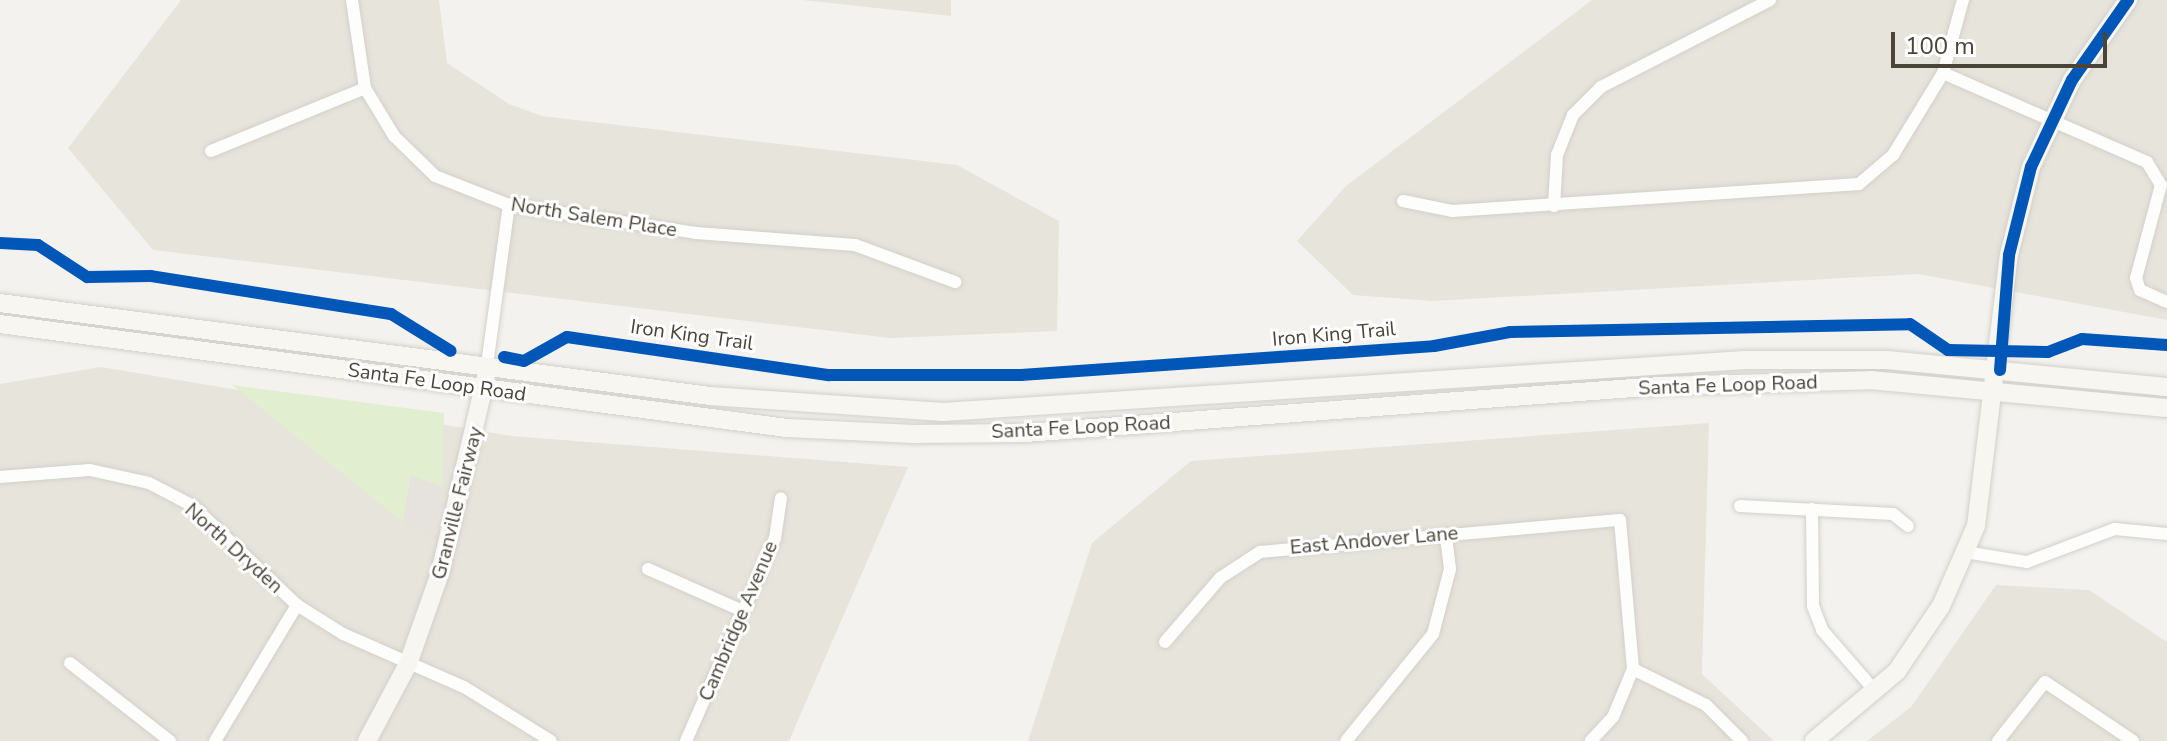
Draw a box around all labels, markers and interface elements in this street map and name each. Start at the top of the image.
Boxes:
scale bar [1895,16,2111,66]
text: 100 m [1905,30,1975,62]
street label: North Salem Place [509,192,679,242]
street label: Iron King Trail [629,314,755,356]
street label: Iron King Trail [1271,317,1397,351]
street label: Santa Fe Loop Road [346,358,528,406]
street label: Santa Fe Loop Road [1638,370,1818,400]
street label: Santa Fe Loop Road [991,410,1171,444]
street label: Granville Fairway [426,424,488,582]
street label: North Dryden [180,498,288,598]
street label: East Andover Lane [1289,521,1459,559]
street label: Cambridge Avenue [693,537,783,705]

